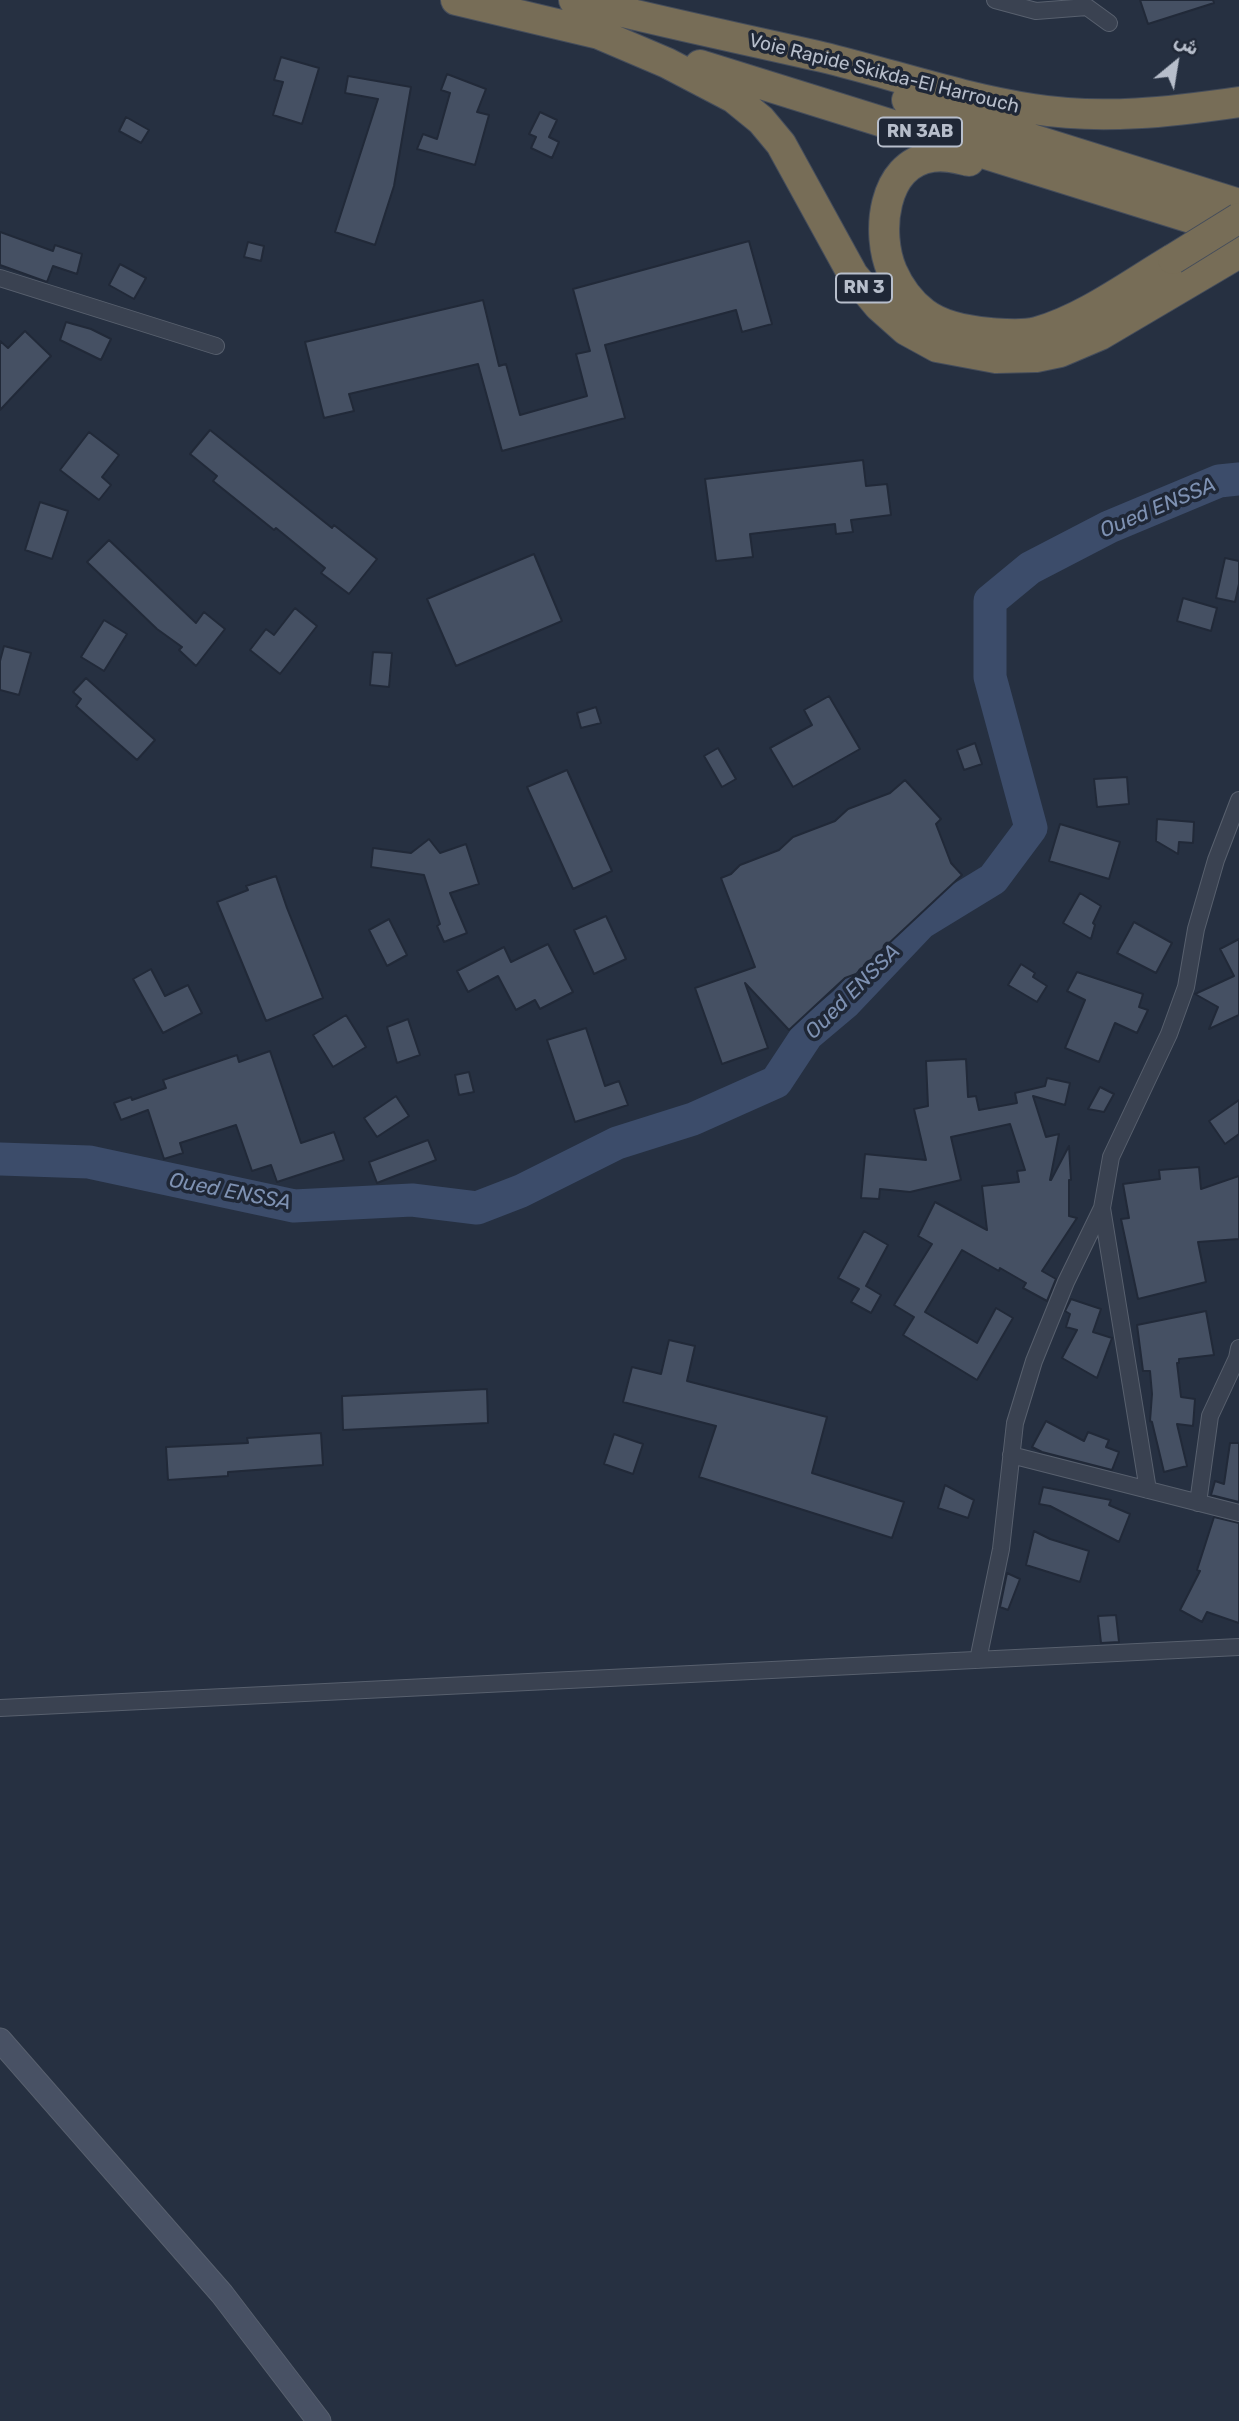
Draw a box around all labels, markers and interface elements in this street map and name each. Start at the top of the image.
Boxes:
north arrow [1141,28,1211,98]
text: ش [1171,28,1203,60]
street label: Voie Rapide Skikda-El Harrouch [747,29,1021,119]
road number: RN 3AB [878,118,962,146]
road number: RN 3 [836,274,892,302]
water label: Oued ENSSA [1096,472,1220,544]
water label: Oued ENSSA [800,939,906,1045]
water label: Oued ENSSA [167,1168,293,1216]

